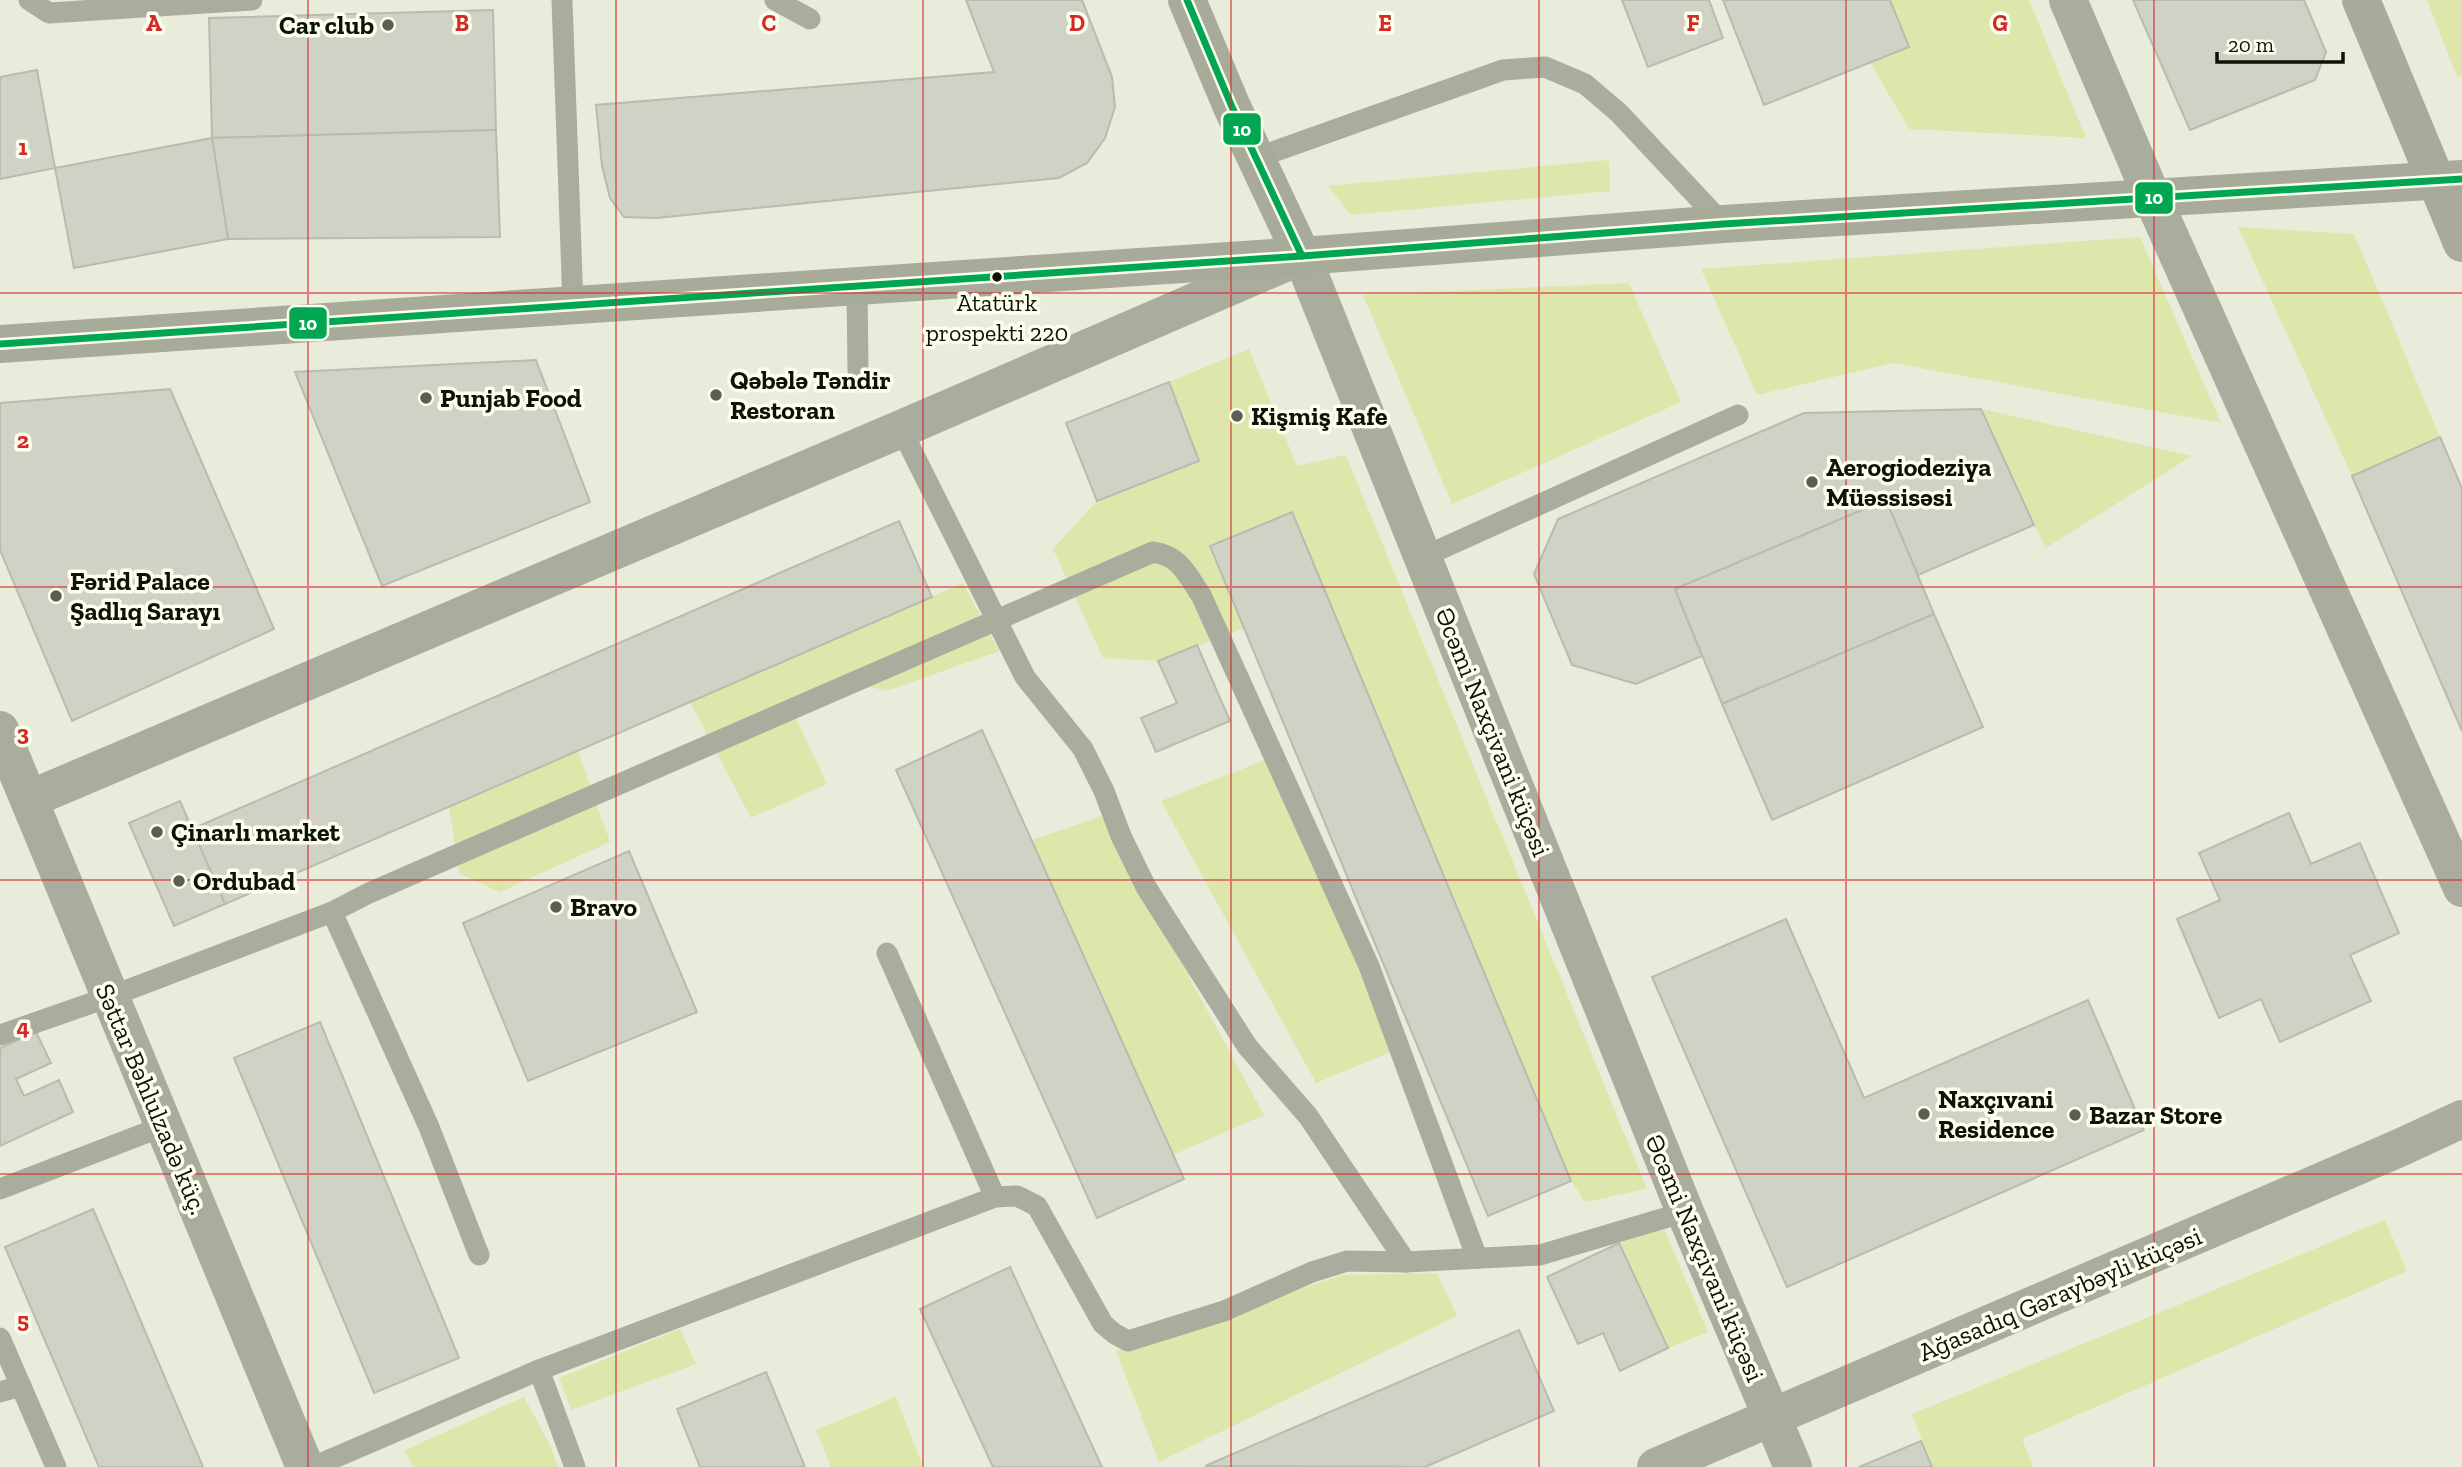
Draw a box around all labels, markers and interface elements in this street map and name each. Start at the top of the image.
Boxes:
text: A [146,9,162,37]
place label: Car club [279,9,374,41]
text: B [455,9,469,37]
text: C [762,9,776,37]
text: D [1069,9,1085,37]
text: E [1378,9,1392,37]
text: F [1686,9,1700,37]
text: G [1992,9,2008,37]
marker: Car club [380,17,396,33]
scale bar [2217,21,2343,65]
text: 20 m [2228,32,2274,57]
line badge: 10 [1222,112,1262,146]
text: 10 [1233,118,1251,141]
text: 1 [18,133,28,161]
line badge: 10 [2134,181,2174,215]
text: 10 [2145,186,2163,209]
marker: Atatürk prospekti 220 [990,270,1004,284]
place label: Atatürk prospekti 220 [926,288,1068,347]
line badge: 10 [288,306,328,340]
text: 10 [299,312,317,335]
place label: Qəbələ Təndir Restoran [730,364,891,426]
place label: Punjab Food [440,382,582,414]
marker: Qəbələ Təndir Restoran [708,387,724,403]
marker: Punjab Food [418,390,434,406]
place label: Kişmiş Kafe [1251,400,1388,432]
marker: Kişmiş Kafe [1229,408,1245,424]
text: 2 [17,426,29,454]
place label: Aerogiodeziya Müəssisəsi [1826,451,1991,513]
marker: Aerogiodeziya Müəssisəsi [1804,474,1820,490]
place label: Fərid Palace Şadlıq Sarayı [70,565,220,627]
marker: Fərid Palace Şadlıq Sarayı [48,588,64,604]
street label: Əcəmi Naxçivani küçəsi [1428,603,1558,861]
text: 3 [17,719,29,747]
place label: Çinarlı market [171,816,340,848]
marker: Çinarlı market [149,824,165,840]
place label: Ordubad [193,865,295,897]
marker: Ordubad [171,873,187,889]
place label: Bravo [570,891,638,923]
marker: Bravo [548,899,564,915]
street label: Səttar Bəhlulzadə küç. [89,979,215,1219]
text: 4 [16,1013,30,1041]
place label: Naxçıvani Residence [1938,1083,2055,1145]
place label: Bazar Store [2089,1099,2223,1131]
marker: Naxçıvani Residence [1916,1106,1932,1122]
marker: Bazar Store [2067,1107,2083,1123]
street label: Əcəmi Naxçivani küçəsi [1638,1130,1772,1386]
street label: Ağasadıq Gəraybəyli küçəsi [1913,1220,2207,1368]
text: 5 [17,1306,29,1334]

